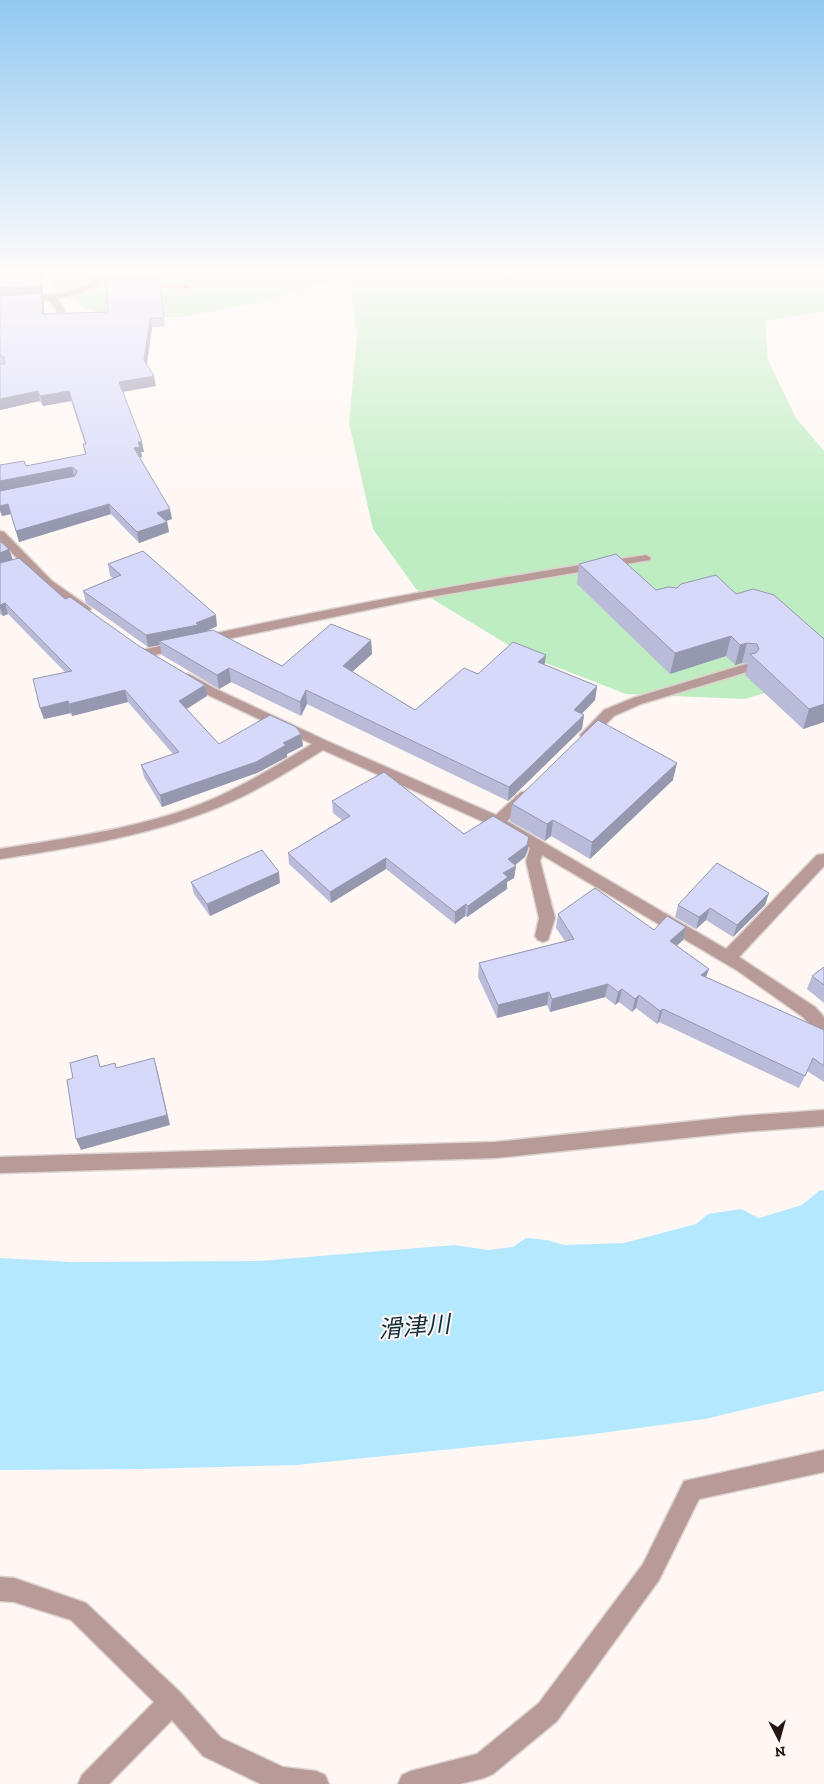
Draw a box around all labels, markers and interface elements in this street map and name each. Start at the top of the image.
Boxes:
water label: 滑津川 [377,1309,454,1344]
north arrow [754,1714,804,1764]
text: N [774,1742,786,1760]

